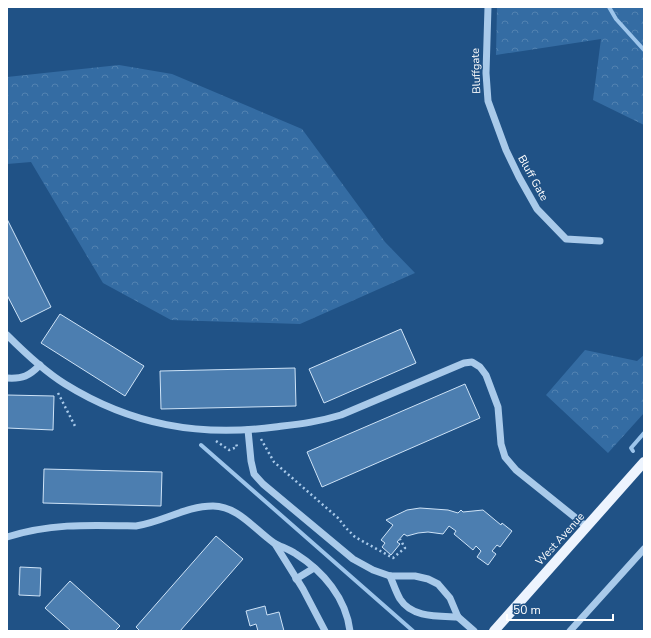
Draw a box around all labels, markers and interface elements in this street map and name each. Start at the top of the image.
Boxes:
street label: Bluffgate [468,48,484,94]
street label: Bluff Gate [514,152,552,204]
street label: West Avenue [532,509,588,569]
scale bar [507,596,613,622]
text: 50 m [513,602,541,618]

